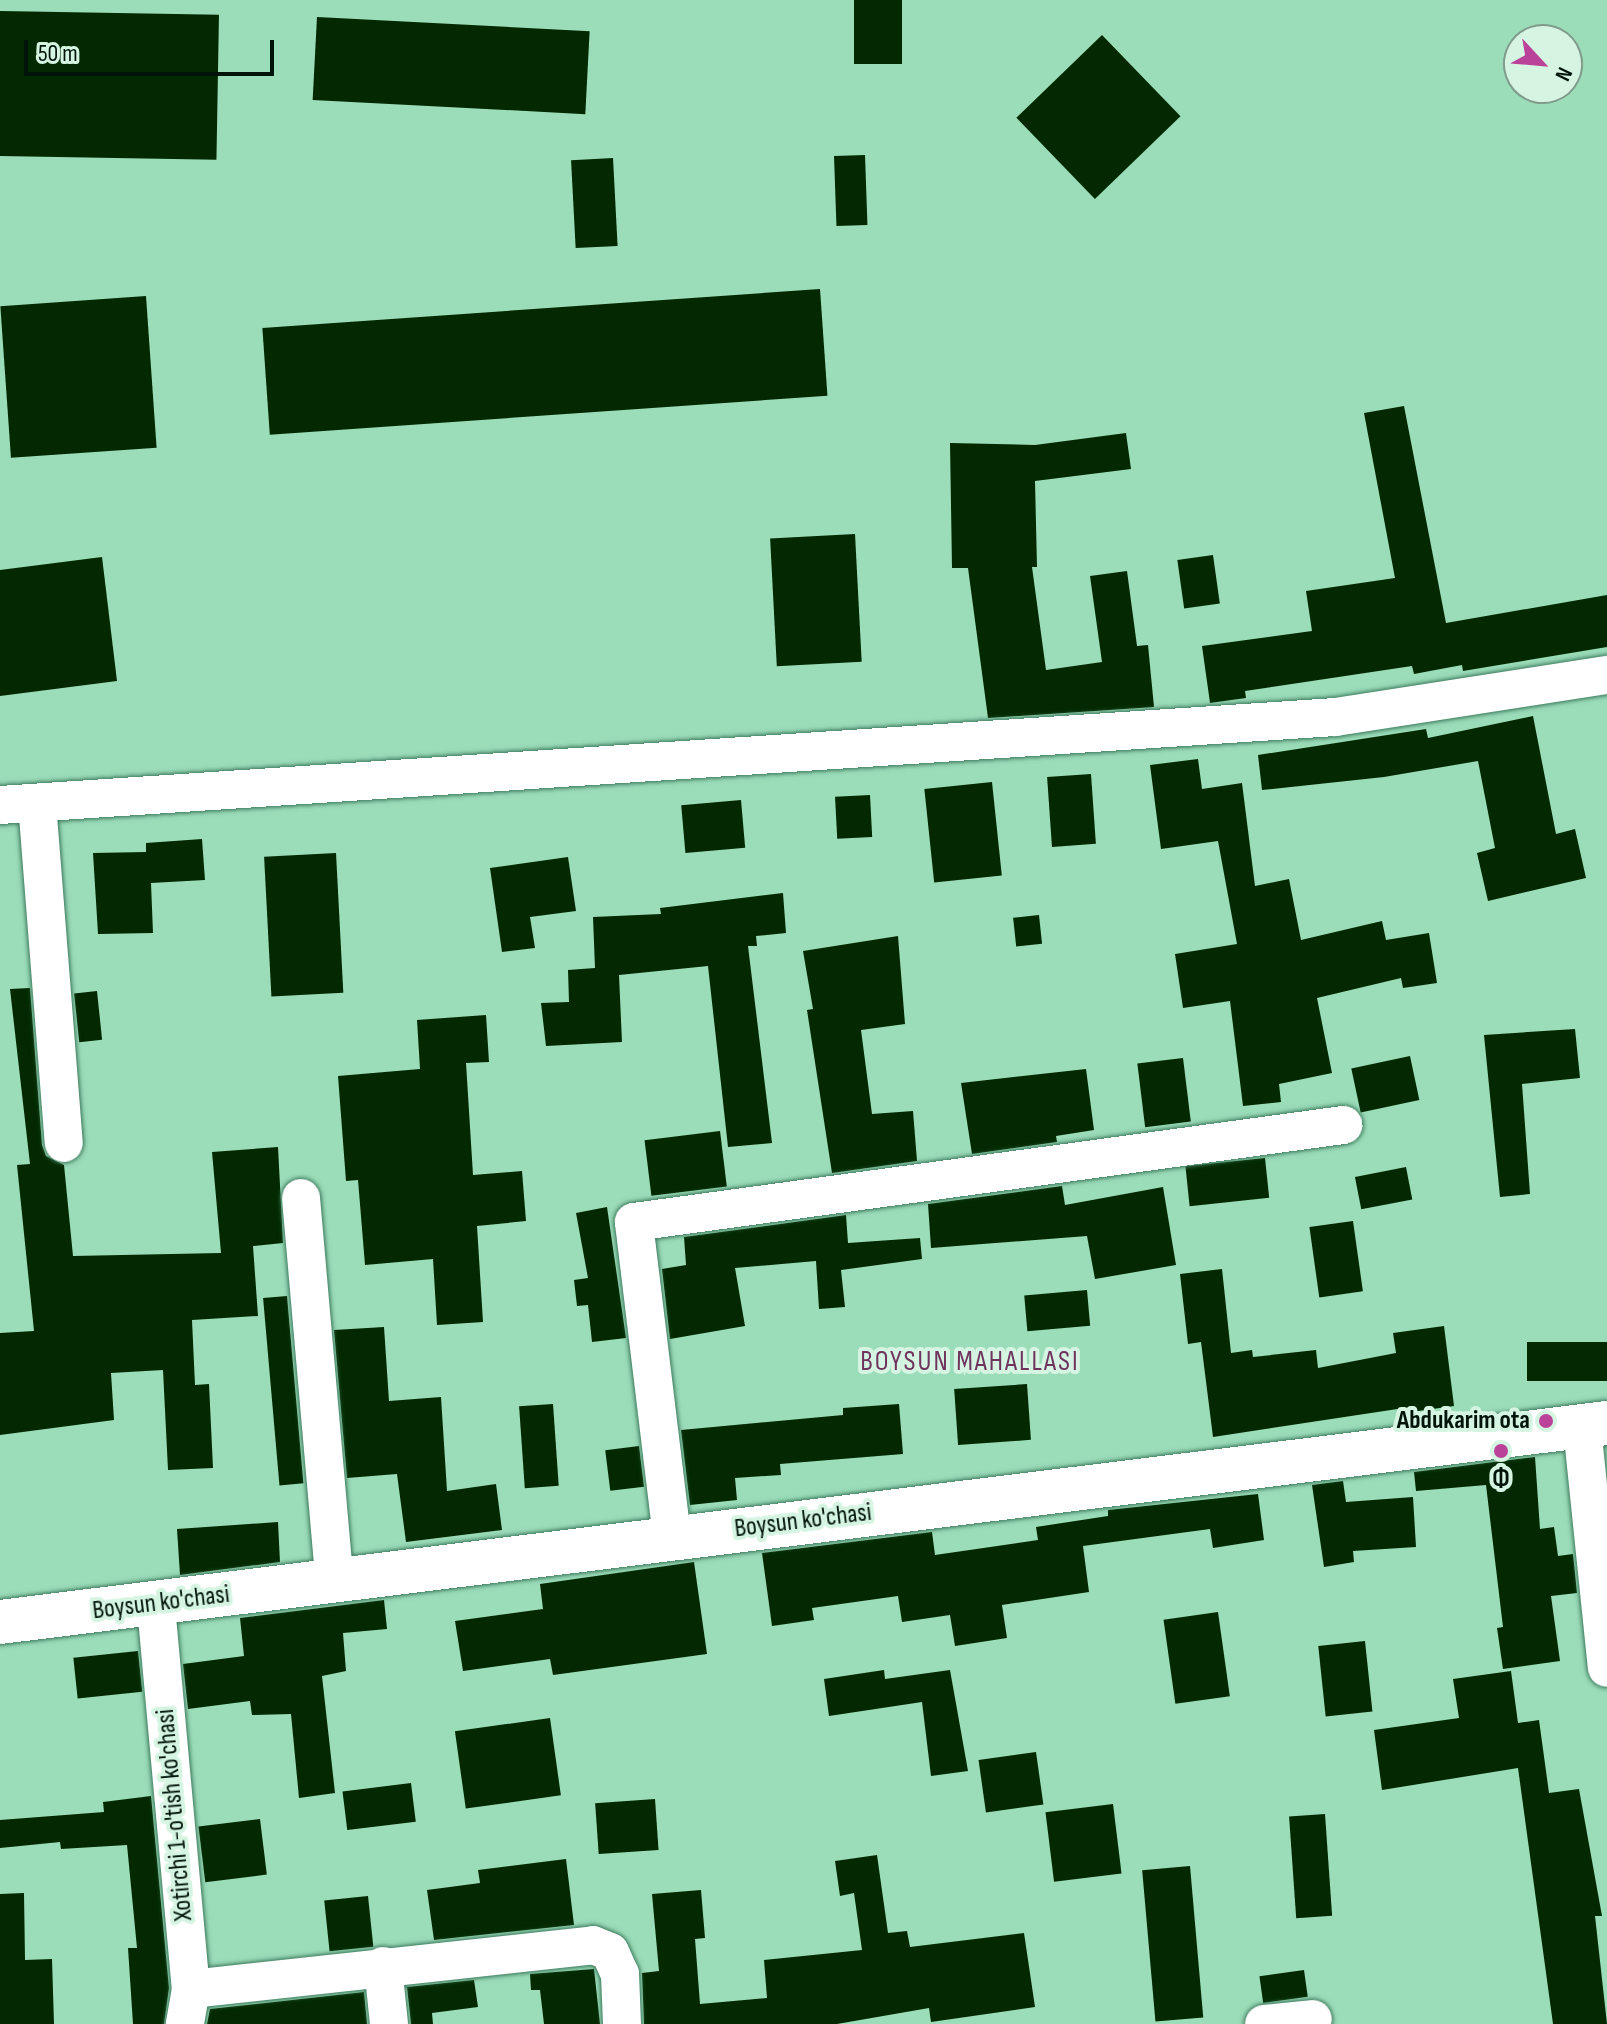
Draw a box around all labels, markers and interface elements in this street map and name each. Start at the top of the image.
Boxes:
scale bar [28,24,278,74]
north arrow [1503,24,1583,104]
text: 50 m [38,39,78,68]
text: N [1549,63,1578,85]
district label: BOYSUN MAHALLASI [860,1345,1080,1379]
place label: Abdukarim ota [1397,1405,1530,1437]
marker: Abdukarim ota [1537,1412,1555,1430]
marker: Ф [1492,1442,1510,1460]
place label: Ф [1492,1463,1510,1495]
street label: Boysun ko'chasi [733,1497,873,1545]
street label: Boysun ko'chasi [91,1579,231,1627]
street label: Xotirchi 1-o'tish ko'chasi [150,1708,200,1922]

